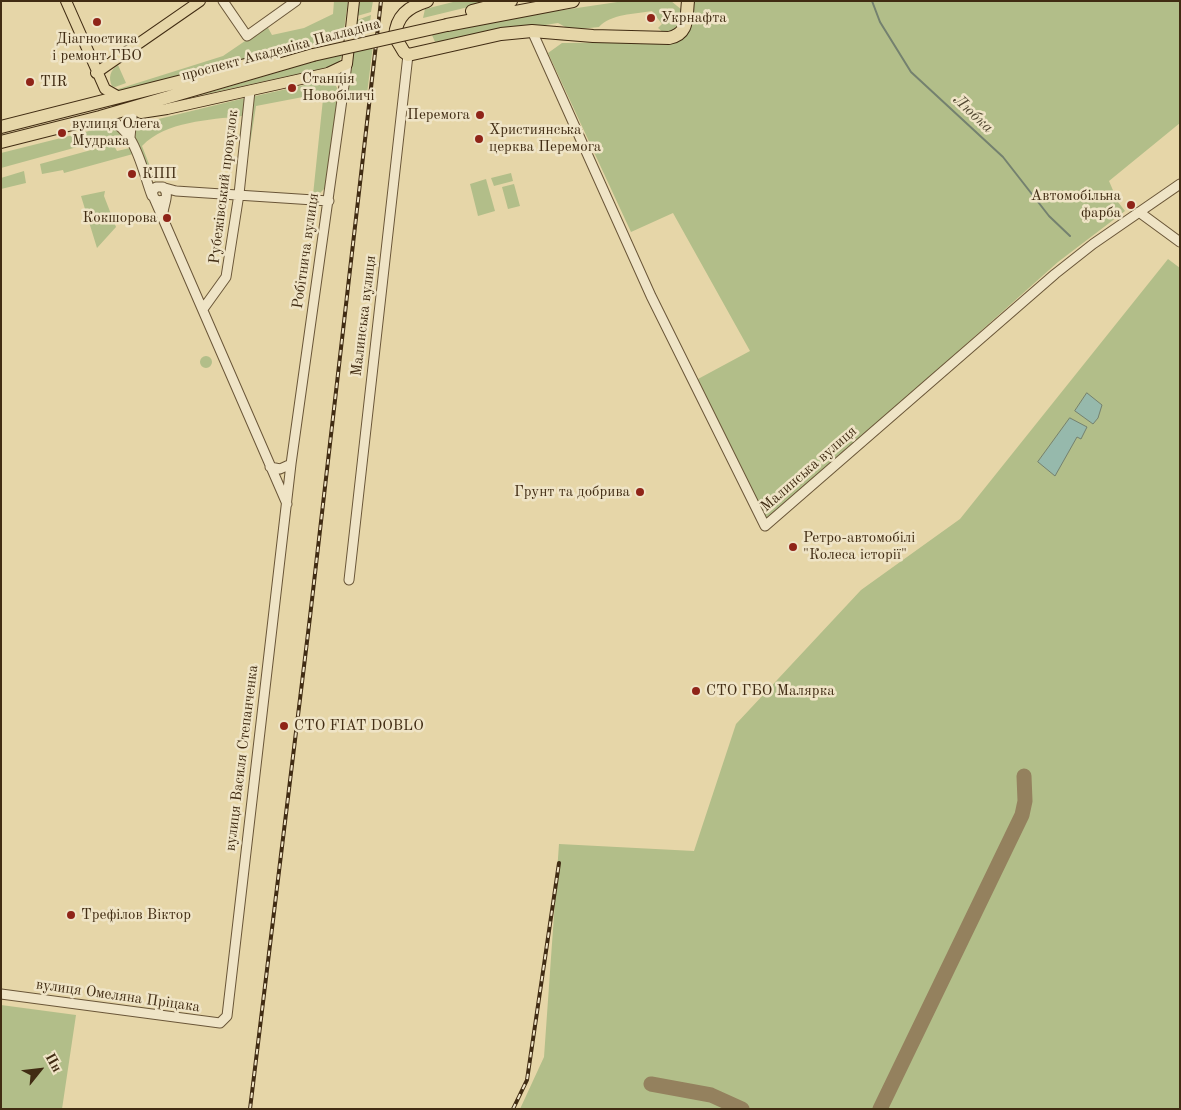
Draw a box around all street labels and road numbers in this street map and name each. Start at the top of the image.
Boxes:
street label: проспект Академіка Палладіна [180,15,382,85]
street label: Рубежівський провулок [206,109,242,265]
street label: Робітнича вулиця [289,192,323,310]
street label: Малинська вулиця [348,255,380,377]
street label: Малинська вулиця [757,422,861,516]
street label: вулиця Василя Степанченка [222,664,262,852]
street label: вулиця Омеляна Пріцака [35,976,201,1016]

